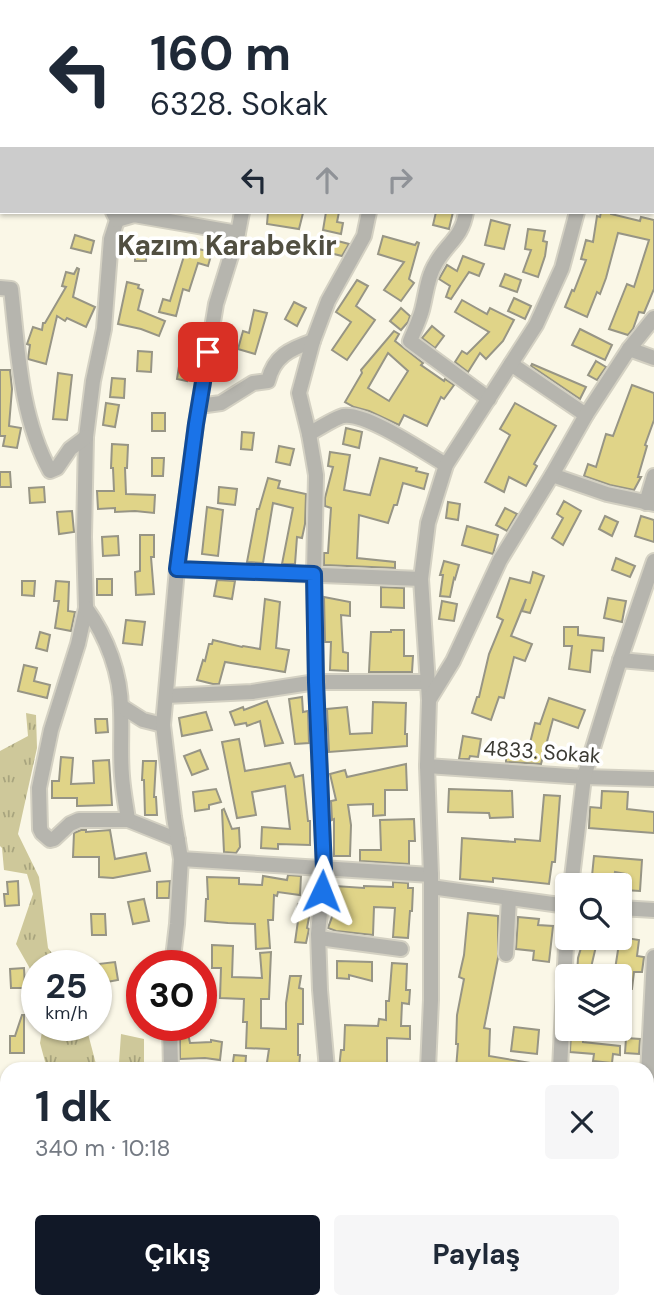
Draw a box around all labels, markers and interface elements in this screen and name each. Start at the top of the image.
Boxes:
text: 160 m [150,21,291,85]
icon: left [35,28,126,119]
text: 6328. Sokak [150,83,328,125]
icon: left [235,161,273,199]
icon: ahead [308,161,346,199]
icon: right [381,161,419,199]
district label: Kazım Karabekir [117,227,337,264]
pin [178,322,238,382]
icon: arrive [189,333,227,371]
street label: 4833. Sokak [483,734,602,770]
position arrow [285,854,359,928]
map controls [555,873,632,1041]
button: search [555,873,632,950]
speed limit sign: 30 [126,950,217,1041]
text: 25 [46,963,87,1009]
button: layers [555,964,632,1041]
text: km/h [45,1001,88,1025]
text: 1 dk [35,1079,112,1134]
button: close [545,1085,619,1159]
text: 340 m · 10:18 [35,1133,170,1163]
button: Çıkış [35,1215,320,1295]
button: Paylaş [334,1215,619,1295]

